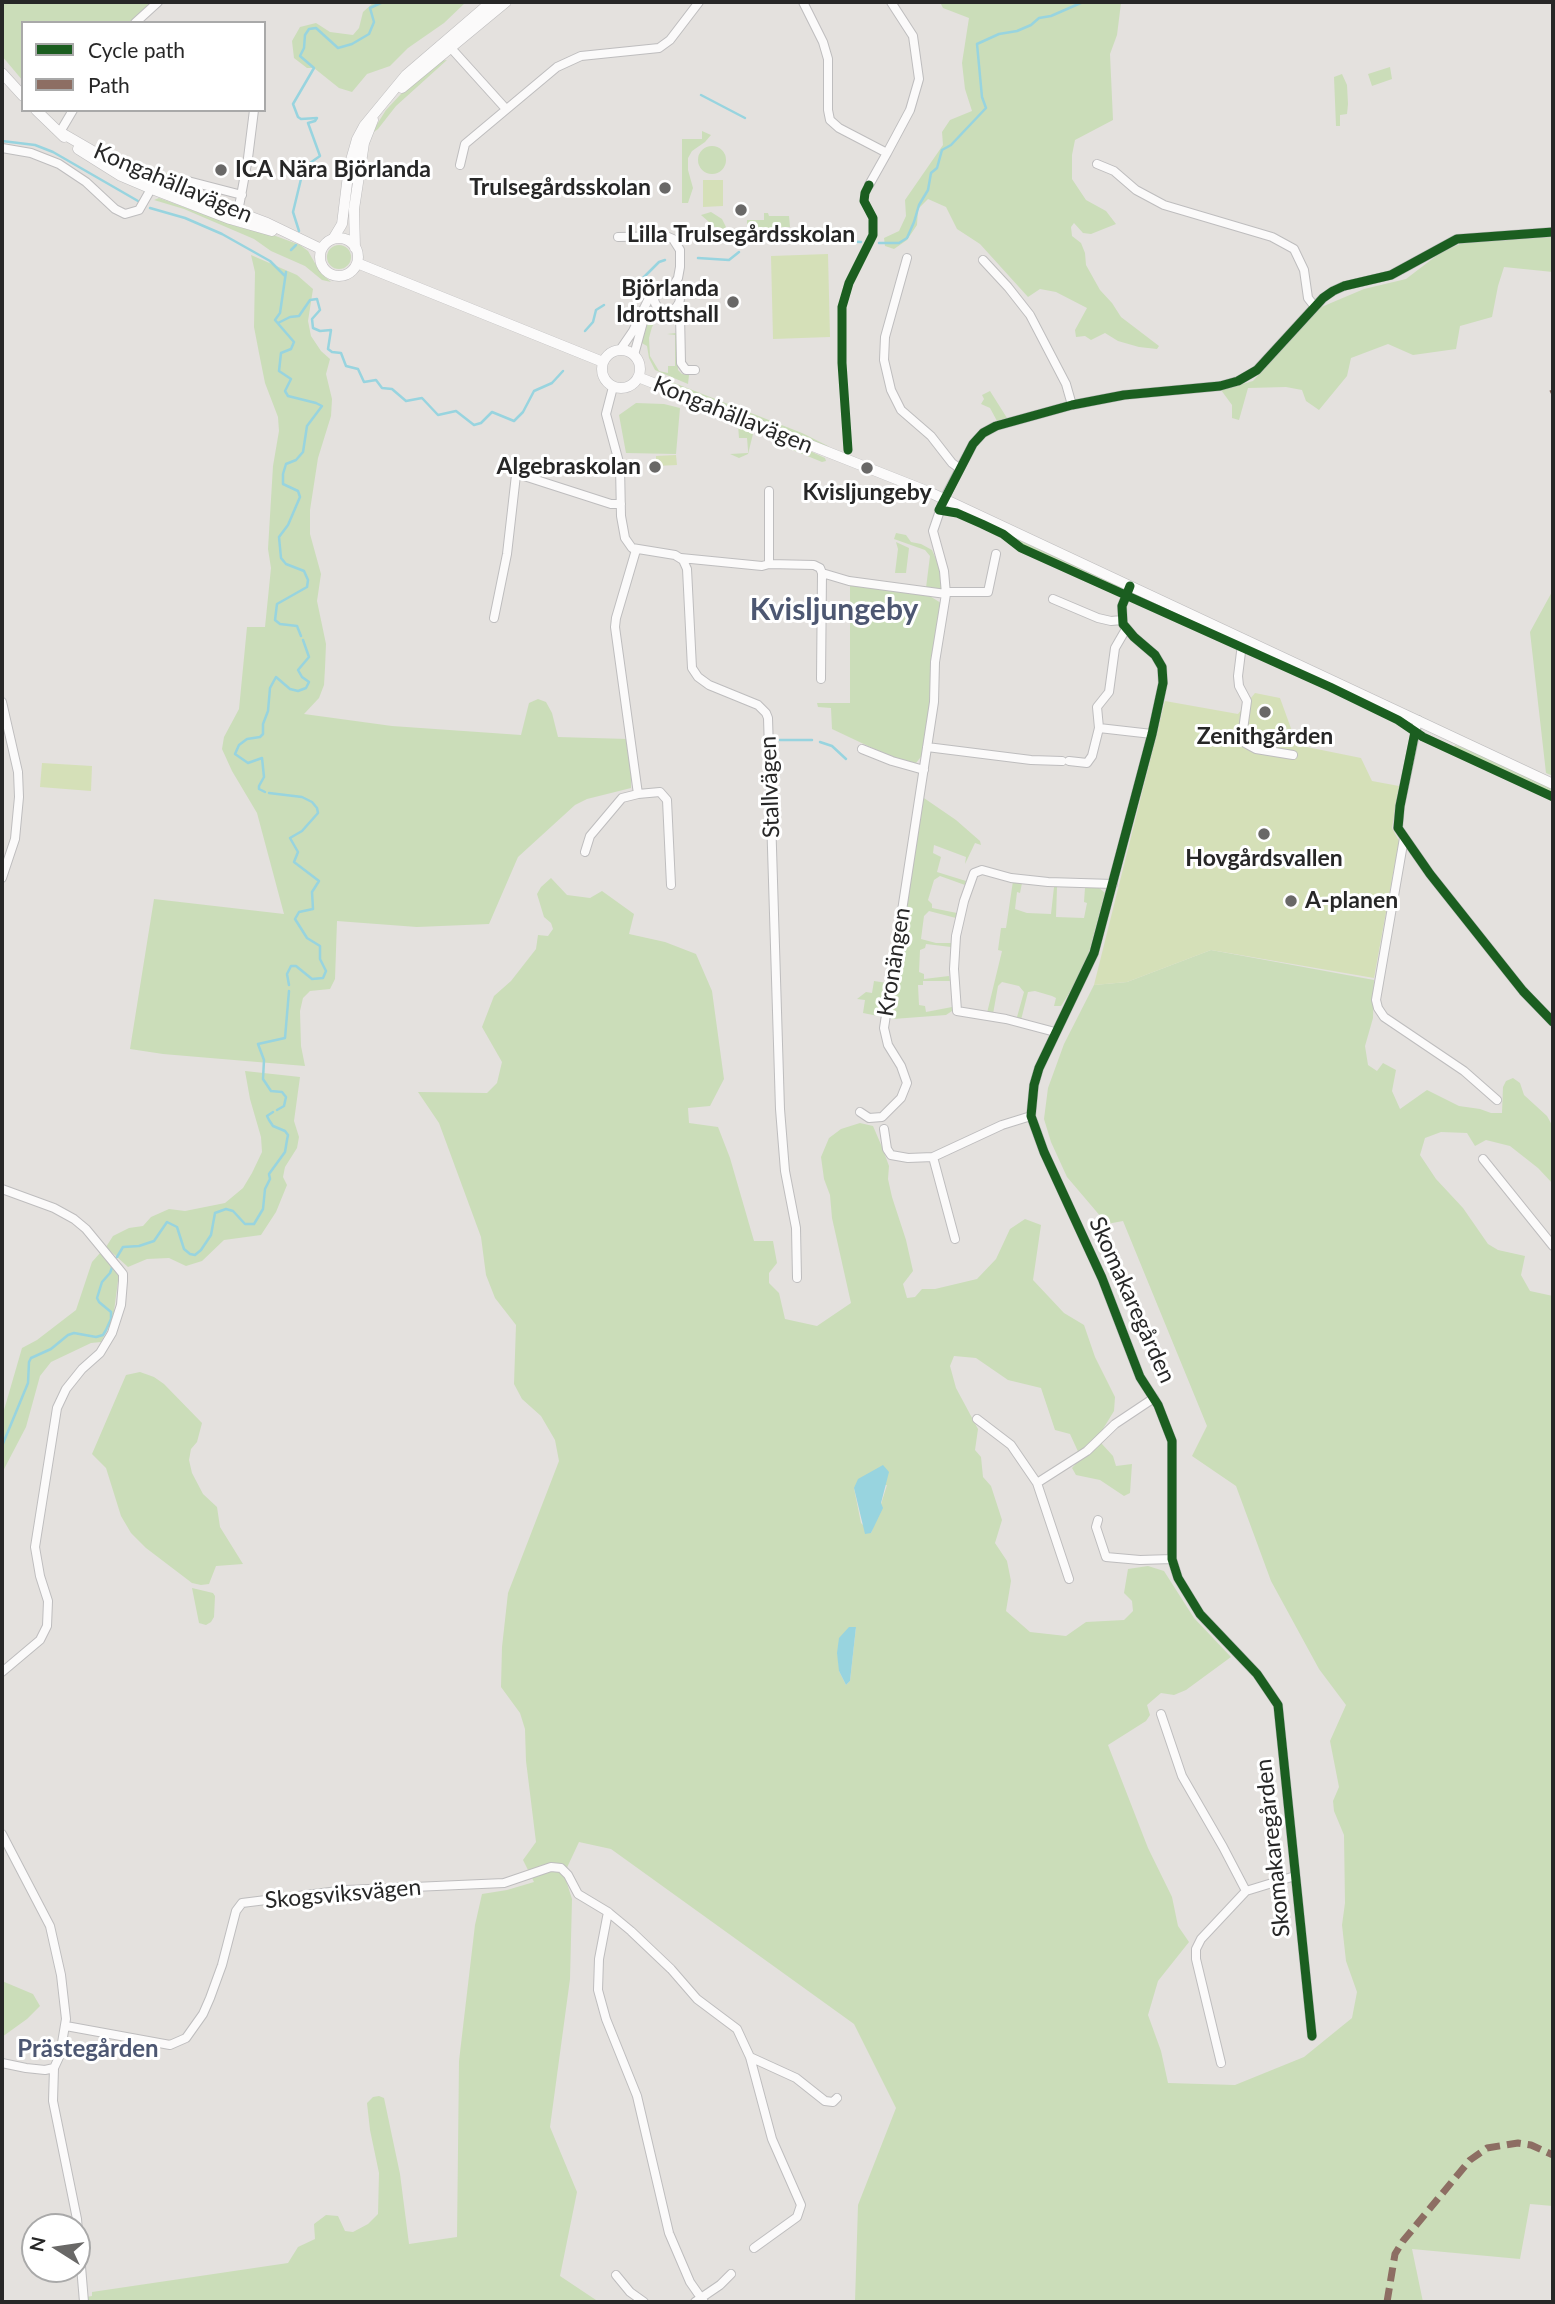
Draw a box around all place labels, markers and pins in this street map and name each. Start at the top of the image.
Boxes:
place label: ICA Nära Björlanda [235,156,431,184]
marker: ICA Nära Björlanda [213,162,229,178]
place label: Trulsegårdsskolan [469,174,651,202]
marker: Trulsegårdsskolan [657,180,673,196]
marker: Lilla Trulsegårdsskolan [733,202,749,218]
place label: Lilla Trulsegårdsskolan [627,221,855,249]
place label: Björlanda Idrottshall [616,275,719,329]
marker: Björlanda Idrottshall [725,294,741,310]
place label: Algebraskolan [497,453,641,481]
marker: Algebraskolan [647,459,663,475]
marker: Kvisljungeby [859,460,875,476]
place label: Kvisljungeby [802,479,932,507]
marker: Zenithgården [1257,704,1273,720]
place label: Zenithgården [1197,723,1333,751]
marker: Hovgårdsvallen [1256,826,1272,842]
place label: Hovgårdsvallen [1185,845,1343,873]
place label: A-planen [1305,887,1398,915]
marker: A-planen [1283,893,1299,909]

